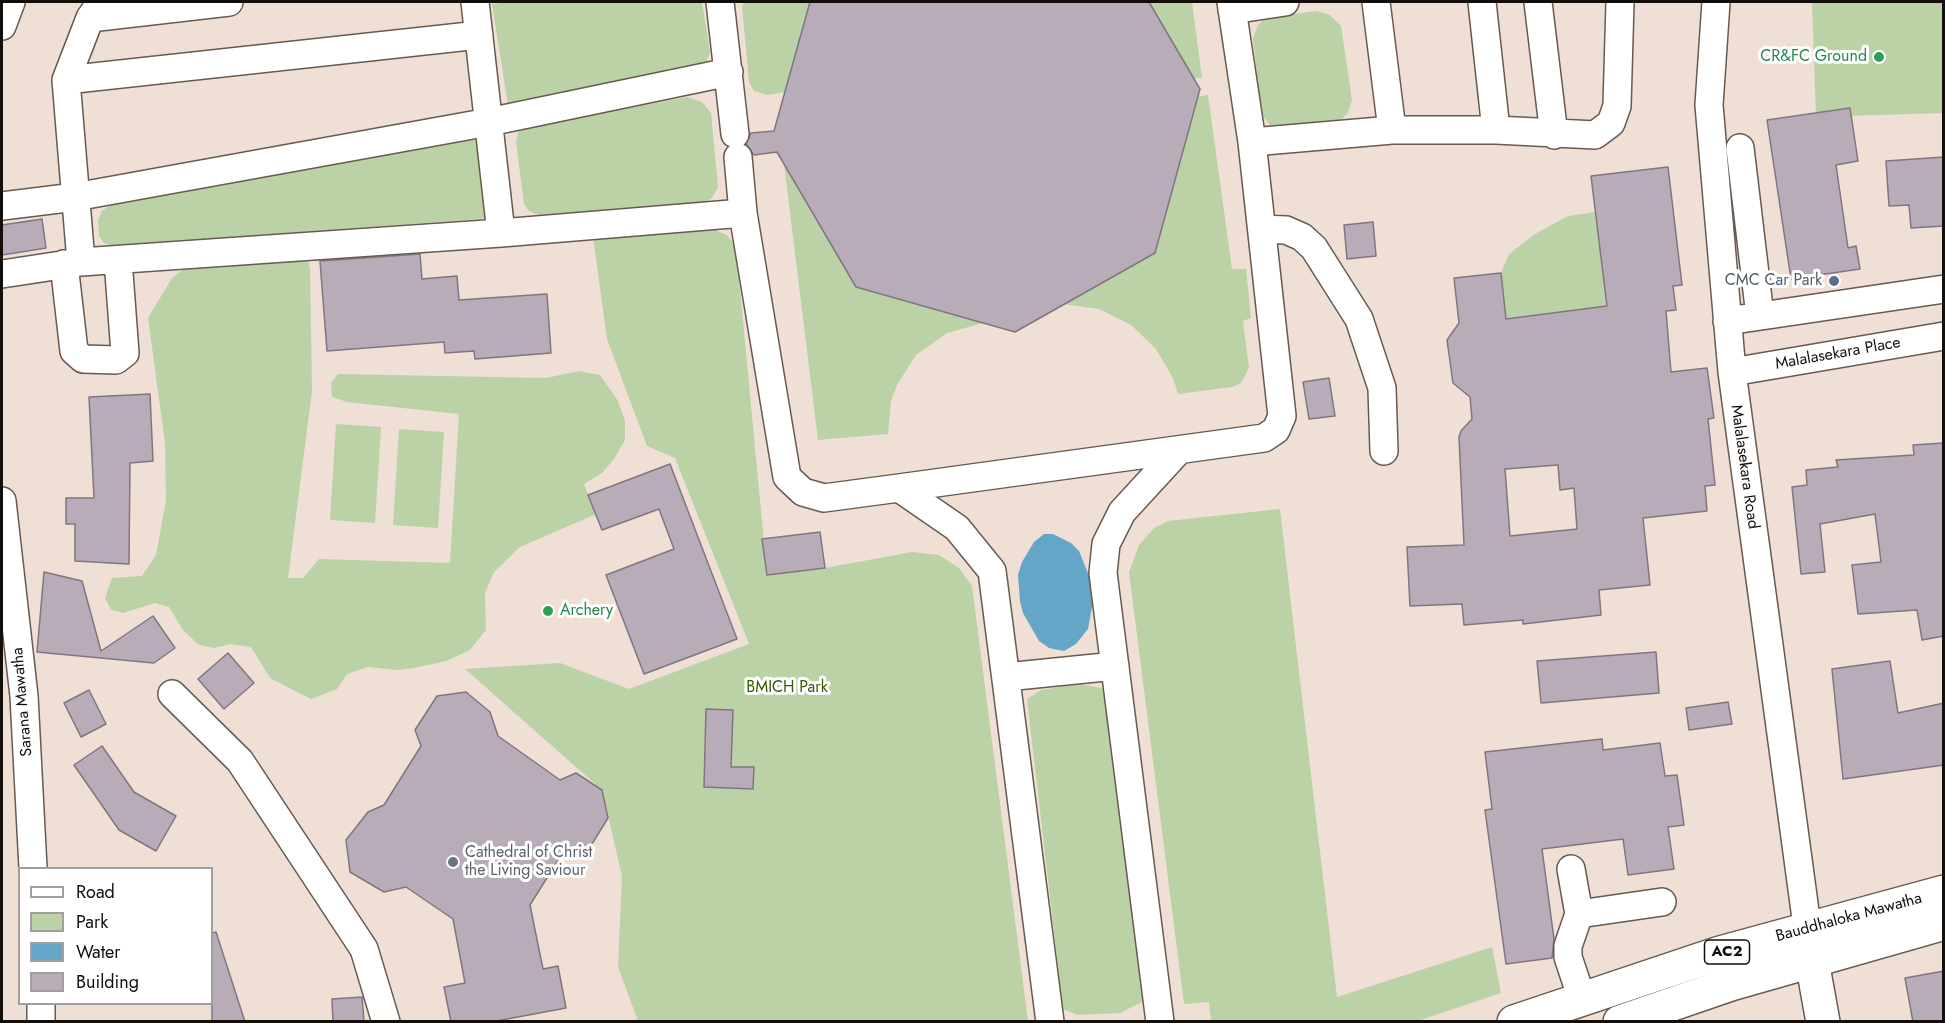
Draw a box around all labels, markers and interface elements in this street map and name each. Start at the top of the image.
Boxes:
place label: CR&FC Ground [1760,47,1867,67]
marker: CR&FC Ground [1872,50,1886,64]
place label: CMC Car Park [1725,271,1822,291]
marker: CMC Car Park [1827,274,1841,288]
street label: Malalasekara Place [1774,334,1902,374]
street label: Malalasekara Road [1726,404,1762,530]
place label: Archery [560,601,613,621]
marker: Archery [541,604,555,618]
street label: Sarana Mawatha [9,647,37,757]
park label: BMICH Park [746,678,828,698]
place label: Cathedral of Christ the Living Saviour [465,843,592,881]
marker: Cathedral of Christ the Living Saviour [446,855,460,869]
legend [18,867,213,1005]
text: Road [76,879,115,905]
street label: Bauddhaloka Mawatha [1774,889,1924,947]
text: Park [76,909,108,935]
text: Water [76,939,120,965]
road number: AC2 [1704,940,1750,964]
text: Building [76,969,139,995]

